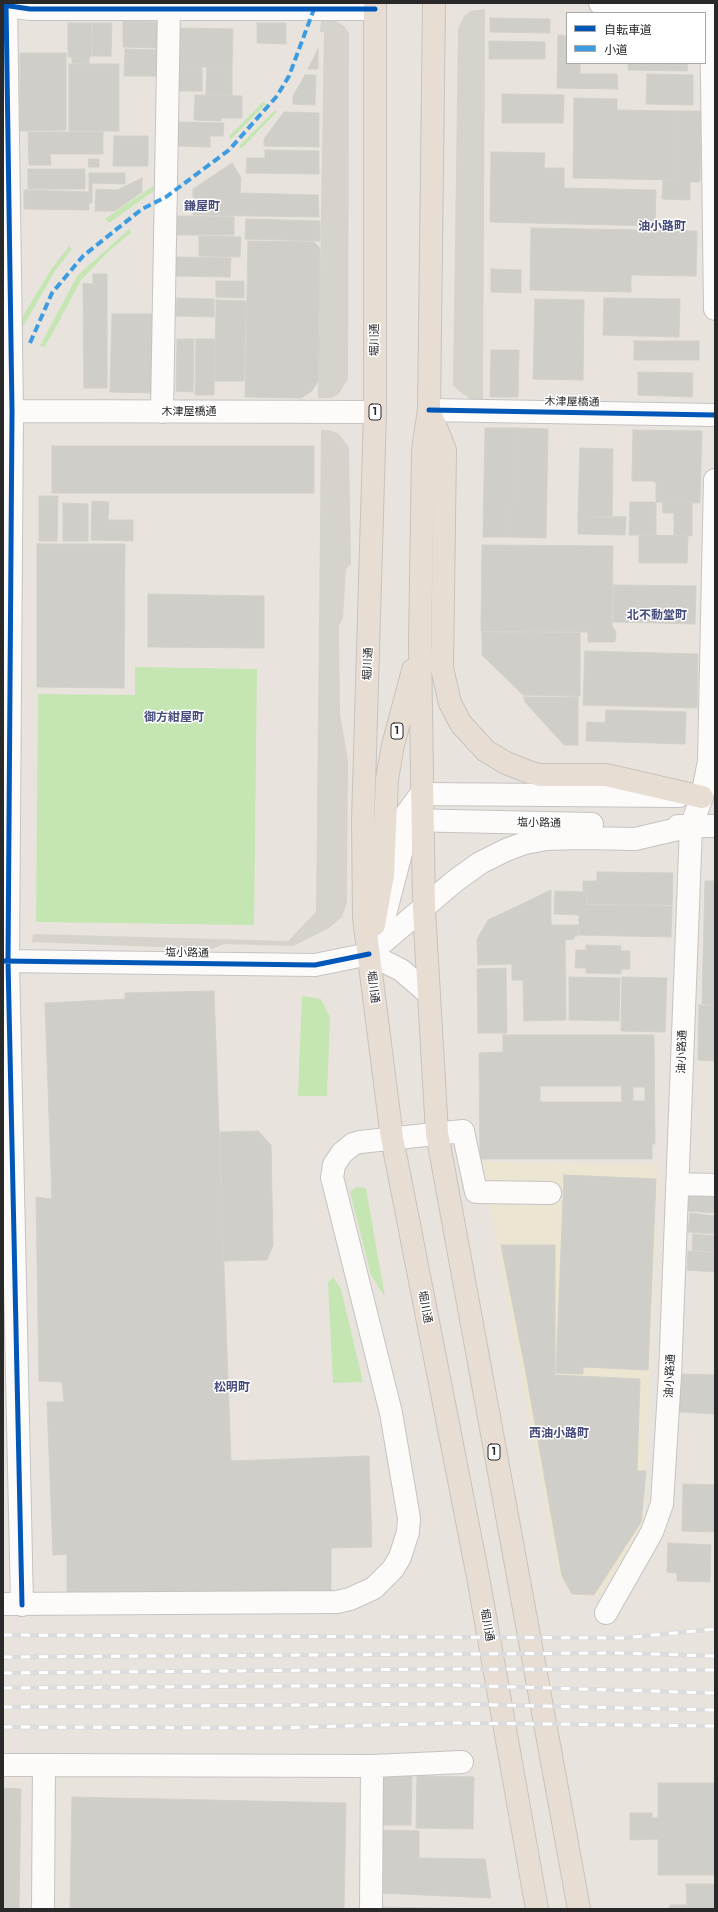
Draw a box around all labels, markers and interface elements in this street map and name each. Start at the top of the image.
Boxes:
legend [566,12,706,64]
text: 自転車道 [604,22,652,37]
text: 小道 [604,42,628,57]
district label: 鎌屋町 [184,199,220,213]
district label: 油小路町 [638,219,686,233]
street label: 堀川通 [368,324,382,356]
street label: 木津屋橋通 [544,395,600,409]
road number: 1 [369,404,381,420]
street label: 木津屋橋通 [162,405,216,419]
district label: 北不動堂町 [627,608,687,622]
street label: 堀川通 [361,647,375,681]
district label: 御方紺屋町 [144,710,204,724]
road number: 1 [391,723,403,739]
street label: 塩小路通 [517,816,561,830]
street label: 塩小路通 [165,946,209,960]
street label: 堀川通 [364,970,382,1004]
street label: 油小路通 [675,1030,689,1074]
street label: 堀川通 [415,1290,435,1324]
street label: 油小路通 [662,1354,678,1398]
district label: 松明町 [214,1380,250,1394]
district label: 西油小路町 [529,1426,589,1440]
road number: 1 [488,1444,500,1460]
street label: 堀川通 [478,1608,496,1642]

